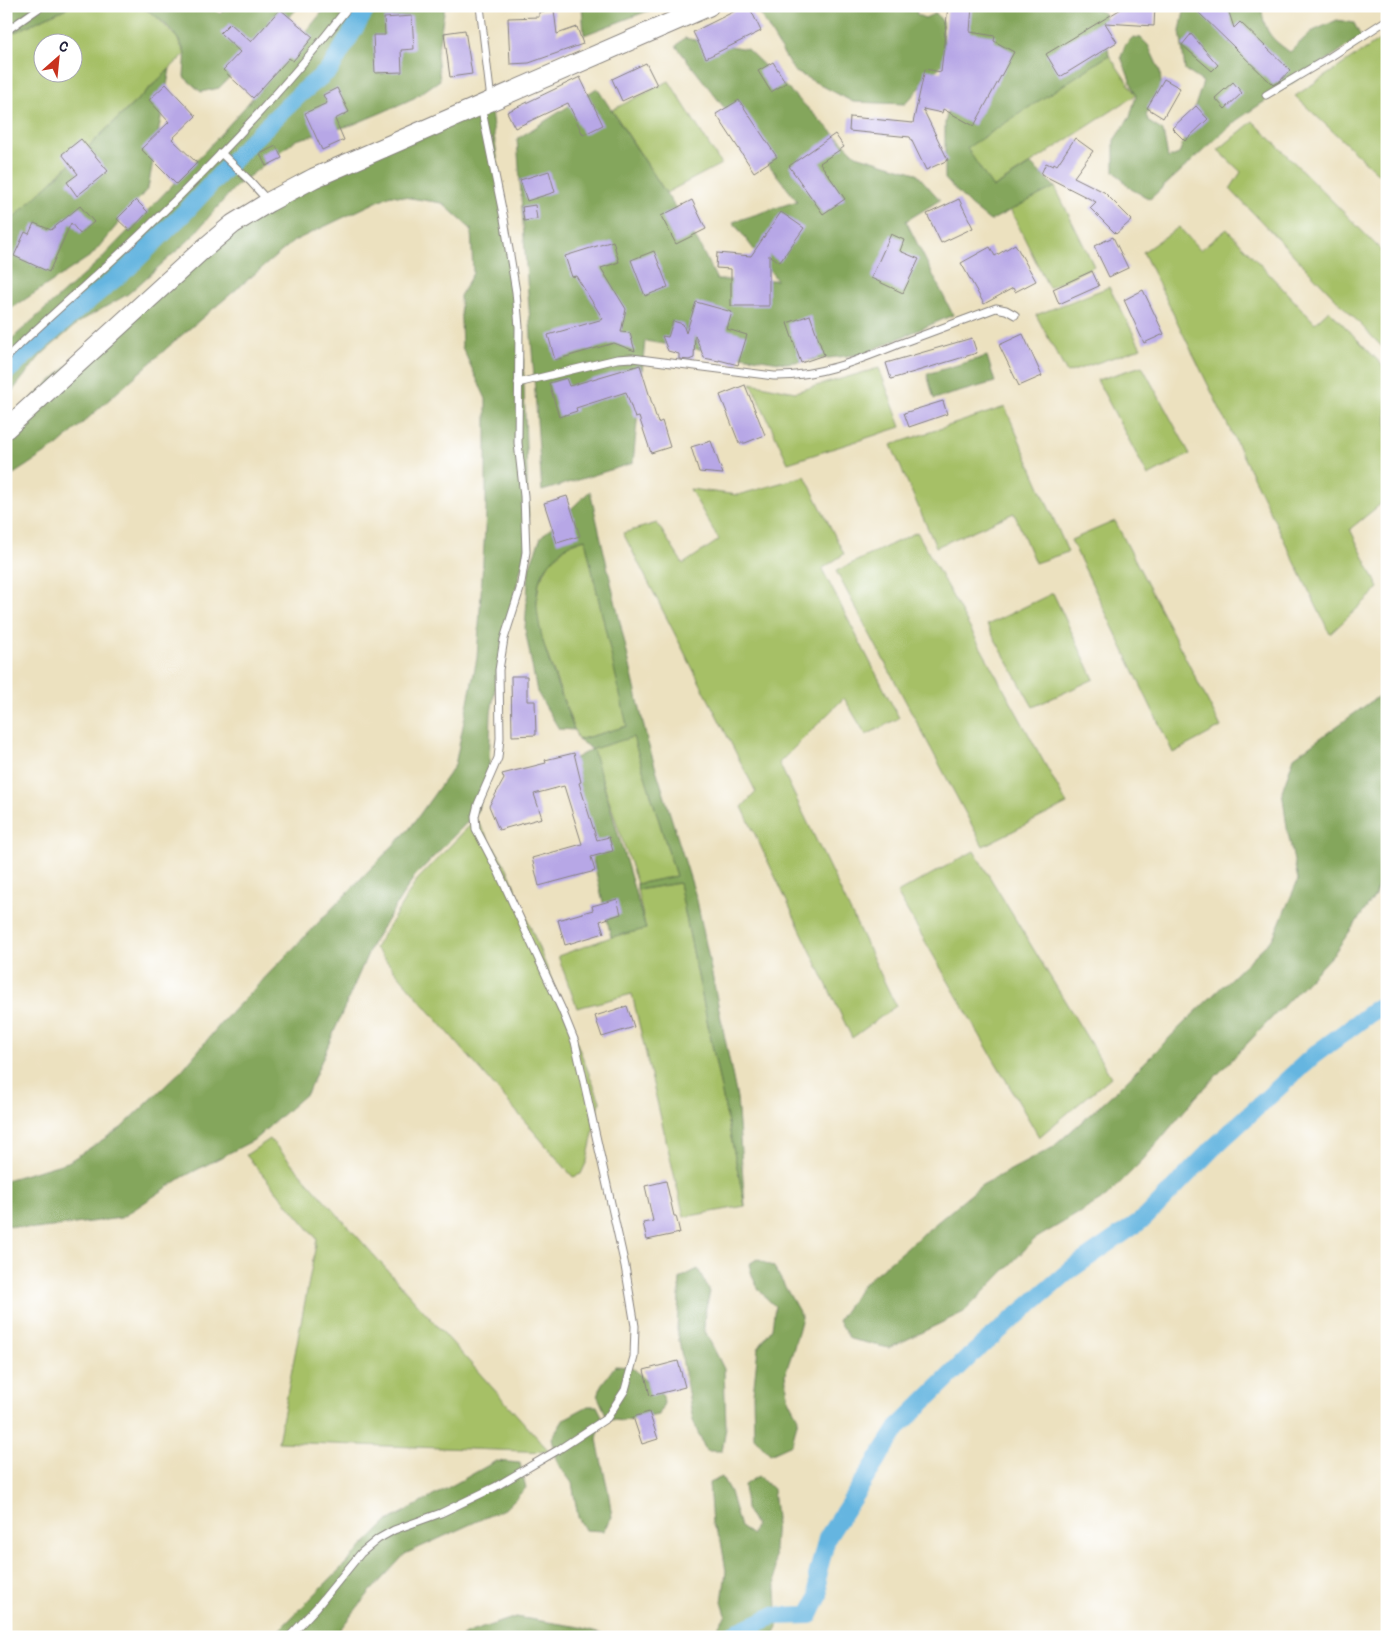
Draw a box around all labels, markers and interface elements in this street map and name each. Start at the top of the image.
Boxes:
north arrow [32,32,82,82]
text: С [56,37,72,57]

